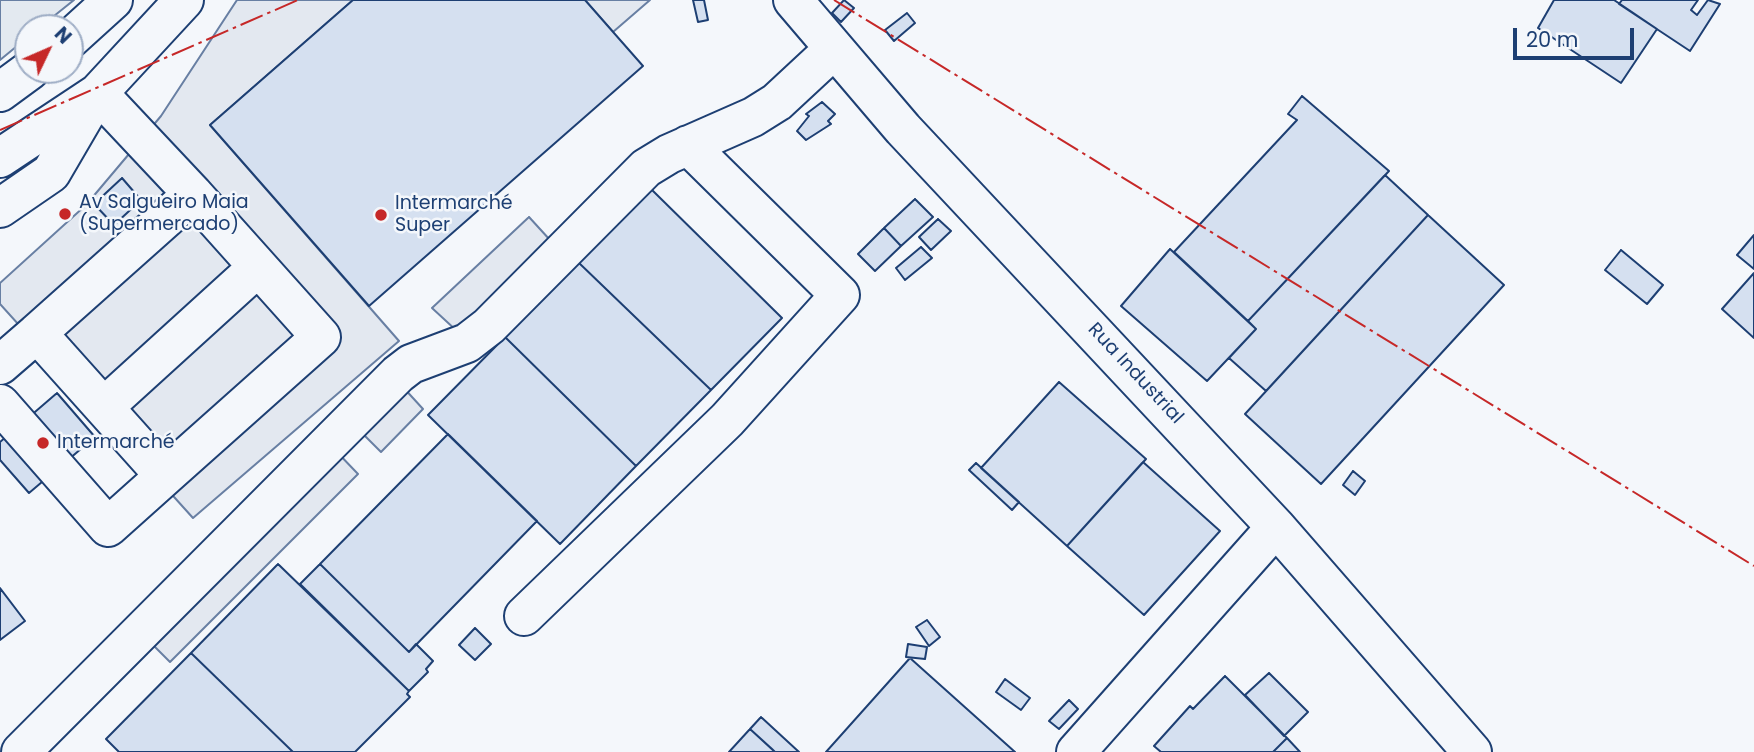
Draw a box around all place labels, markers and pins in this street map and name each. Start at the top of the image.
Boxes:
place label: Av Salgueiro Maia (Supermercado) [79,192,249,236]
place label: Intermarché Super [395,193,513,237]
marker: Av Salgueiro Maia (Supermercado) [57,206,73,222]
marker: Intermarché Super [373,207,389,223]
place label: Intermarché [57,432,175,454]
marker: Intermarché [35,435,51,451]

